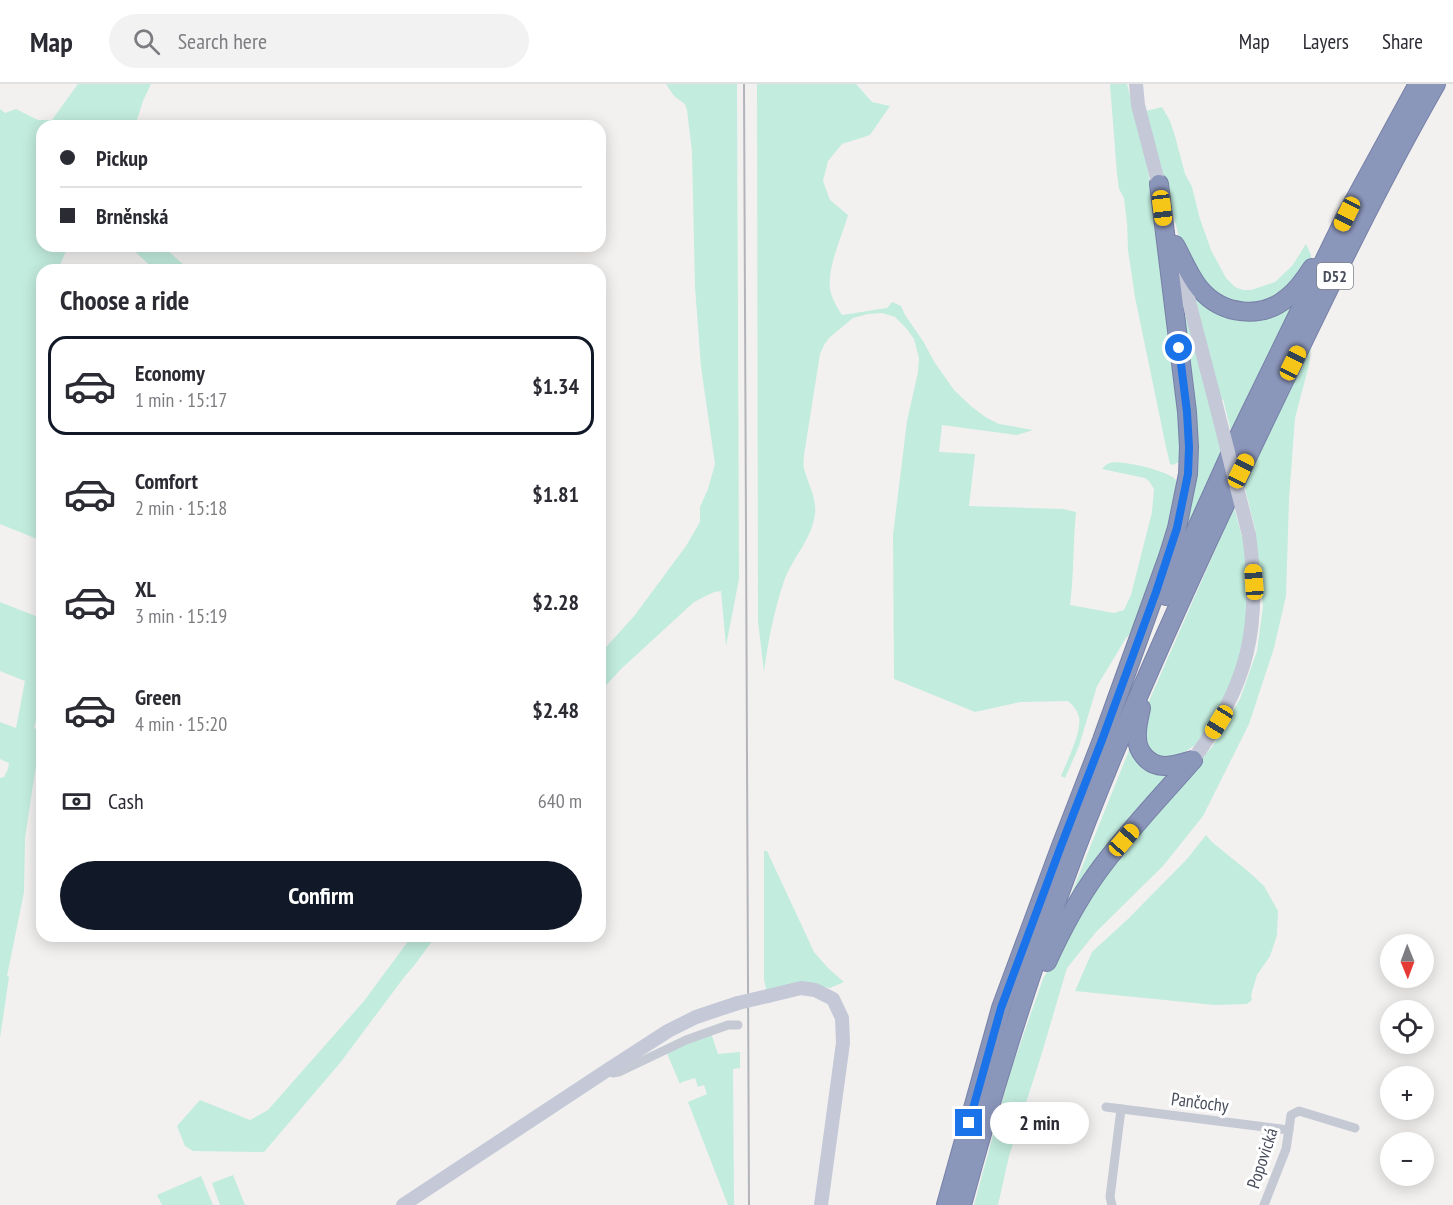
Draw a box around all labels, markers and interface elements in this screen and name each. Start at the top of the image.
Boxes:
search box [109,14,529,68]
text: Map [30,23,73,60]
icon: search [130,25,163,58]
text: Search here [178,27,267,55]
text: Map [1239,28,1270,55]
text: Layers [1303,28,1349,55]
text: Share [1382,28,1423,55]
text: Pickup [96,144,148,172]
car [1151,189,1173,227]
car [1331,194,1363,234]
text: Brněnská [96,202,168,230]
road number: D52 [1317,263,1353,289]
text: Choose a ride [60,283,189,317]
route start [1165,334,1192,361]
car [1277,343,1309,383]
icon: car [63,359,117,413]
text: Economy [135,359,205,387]
text: $1.34 [532,372,579,400]
text: 1 min · 15:17 [135,387,227,413]
car [1225,451,1257,491]
icon: car [63,467,117,521]
text: Comfort [135,467,198,495]
text: $1.81 [532,480,579,508]
text: 2 min · 15:18 [135,495,227,521]
car [1244,563,1264,601]
icon: car [63,575,117,629]
text: XL [135,575,156,603]
text: $2.28 [532,588,579,616]
text: 3 min · 15:19 [135,603,227,629]
icon: car [63,683,117,737]
text: Green [135,683,181,711]
text: $2.48 [532,696,579,724]
car [1202,702,1236,742]
text: 4 min · 15:20 [135,711,227,737]
icon: cash [60,785,93,818]
text: Cash [108,787,144,815]
text: 640 m [538,788,582,814]
car [1105,821,1143,859]
button: Confirm [60,861,582,930]
north arrow [1380,934,1434,988]
map controls [1380,934,1434,1186]
button: locate [1380,1000,1434,1054]
button: + [1380,1066,1434,1120]
street label: Pančochy [1170,1087,1230,1117]
callout: 2 min [990,1102,1089,1144]
route end [955,1109,982,1136]
text: 2 min [1019,1110,1060,1136]
street label: Popovická [1241,1125,1283,1191]
button: − [1380,1132,1434,1186]

